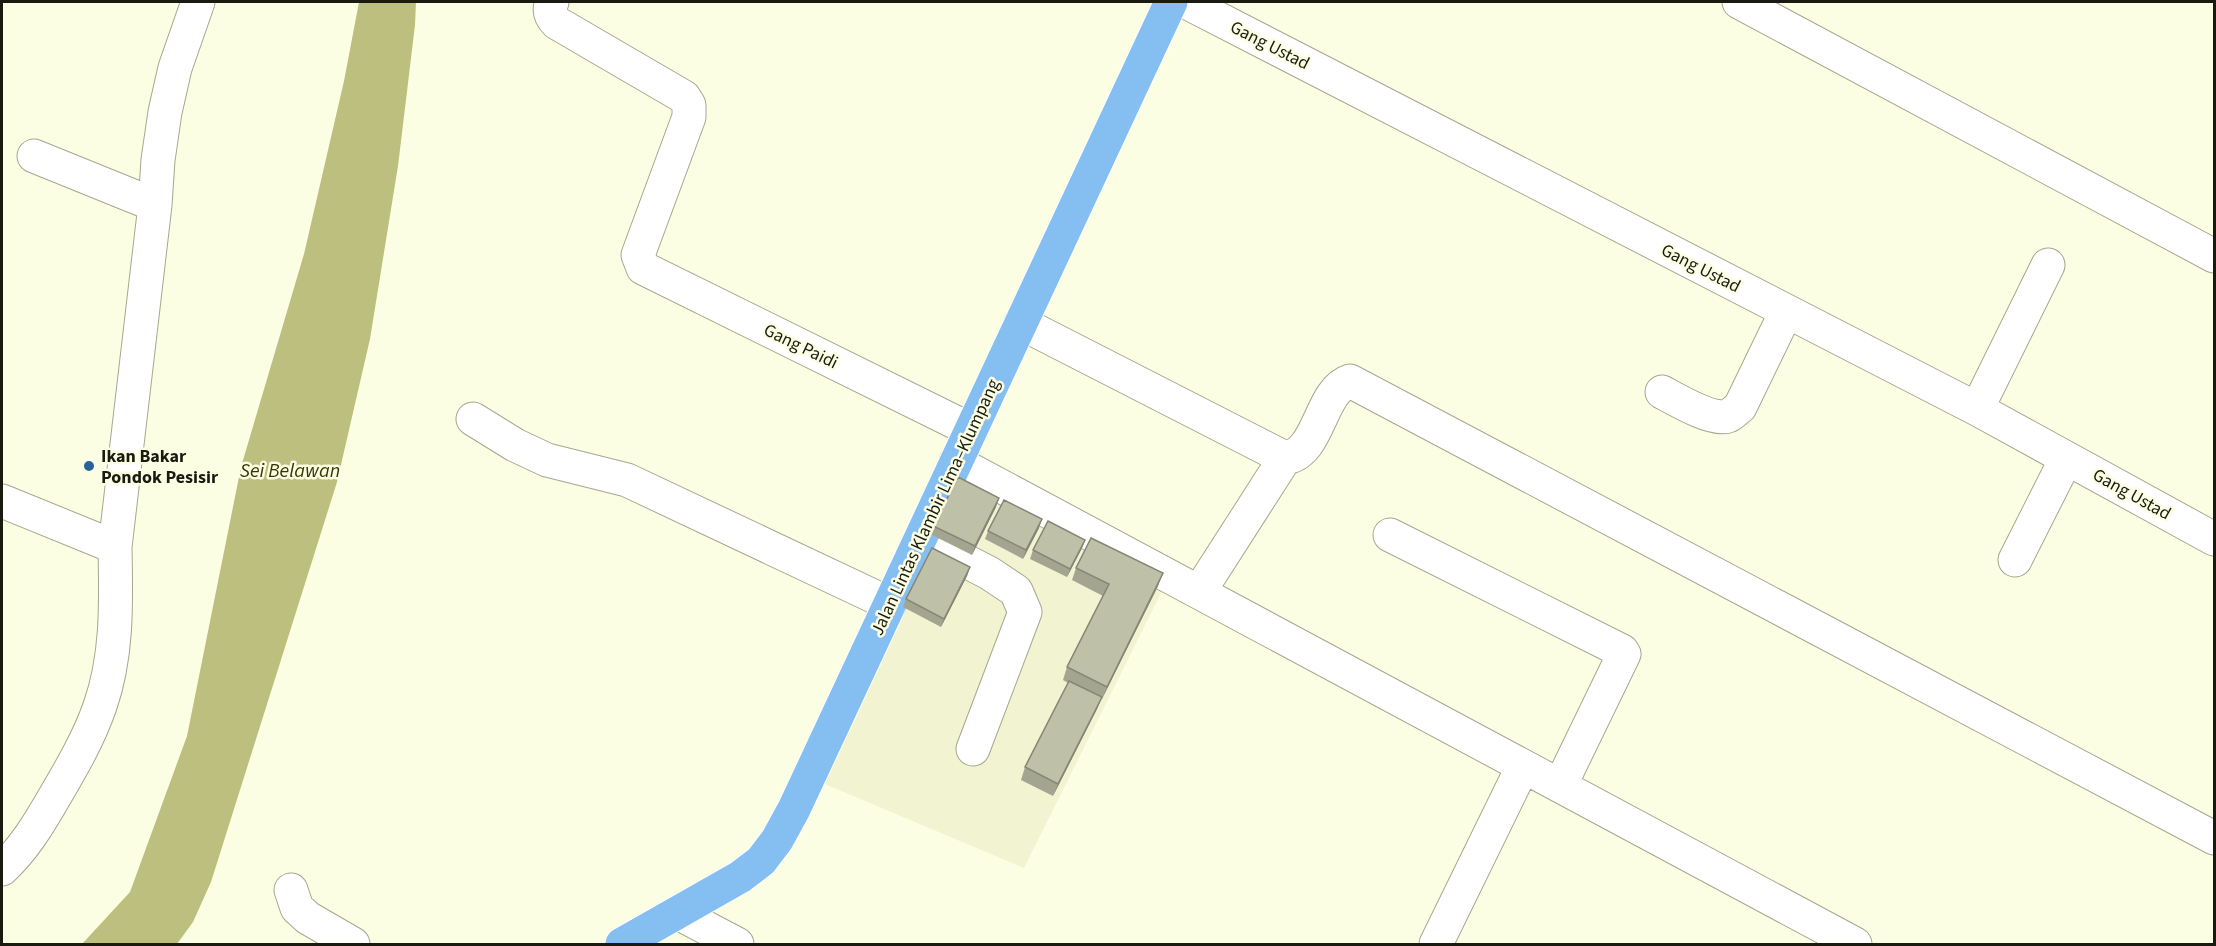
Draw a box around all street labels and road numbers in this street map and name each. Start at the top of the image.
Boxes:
street label: Gang Ustad [1226,15,1314,76]
street label: Gang Ustad [1657,238,1745,299]
street label: Gang Paidi [759,318,842,375]
street label: Jalan Lintas Klambir Lima–Klumpang [865,375,1006,639]
street label: Gang Ustad [2088,463,2176,526]

